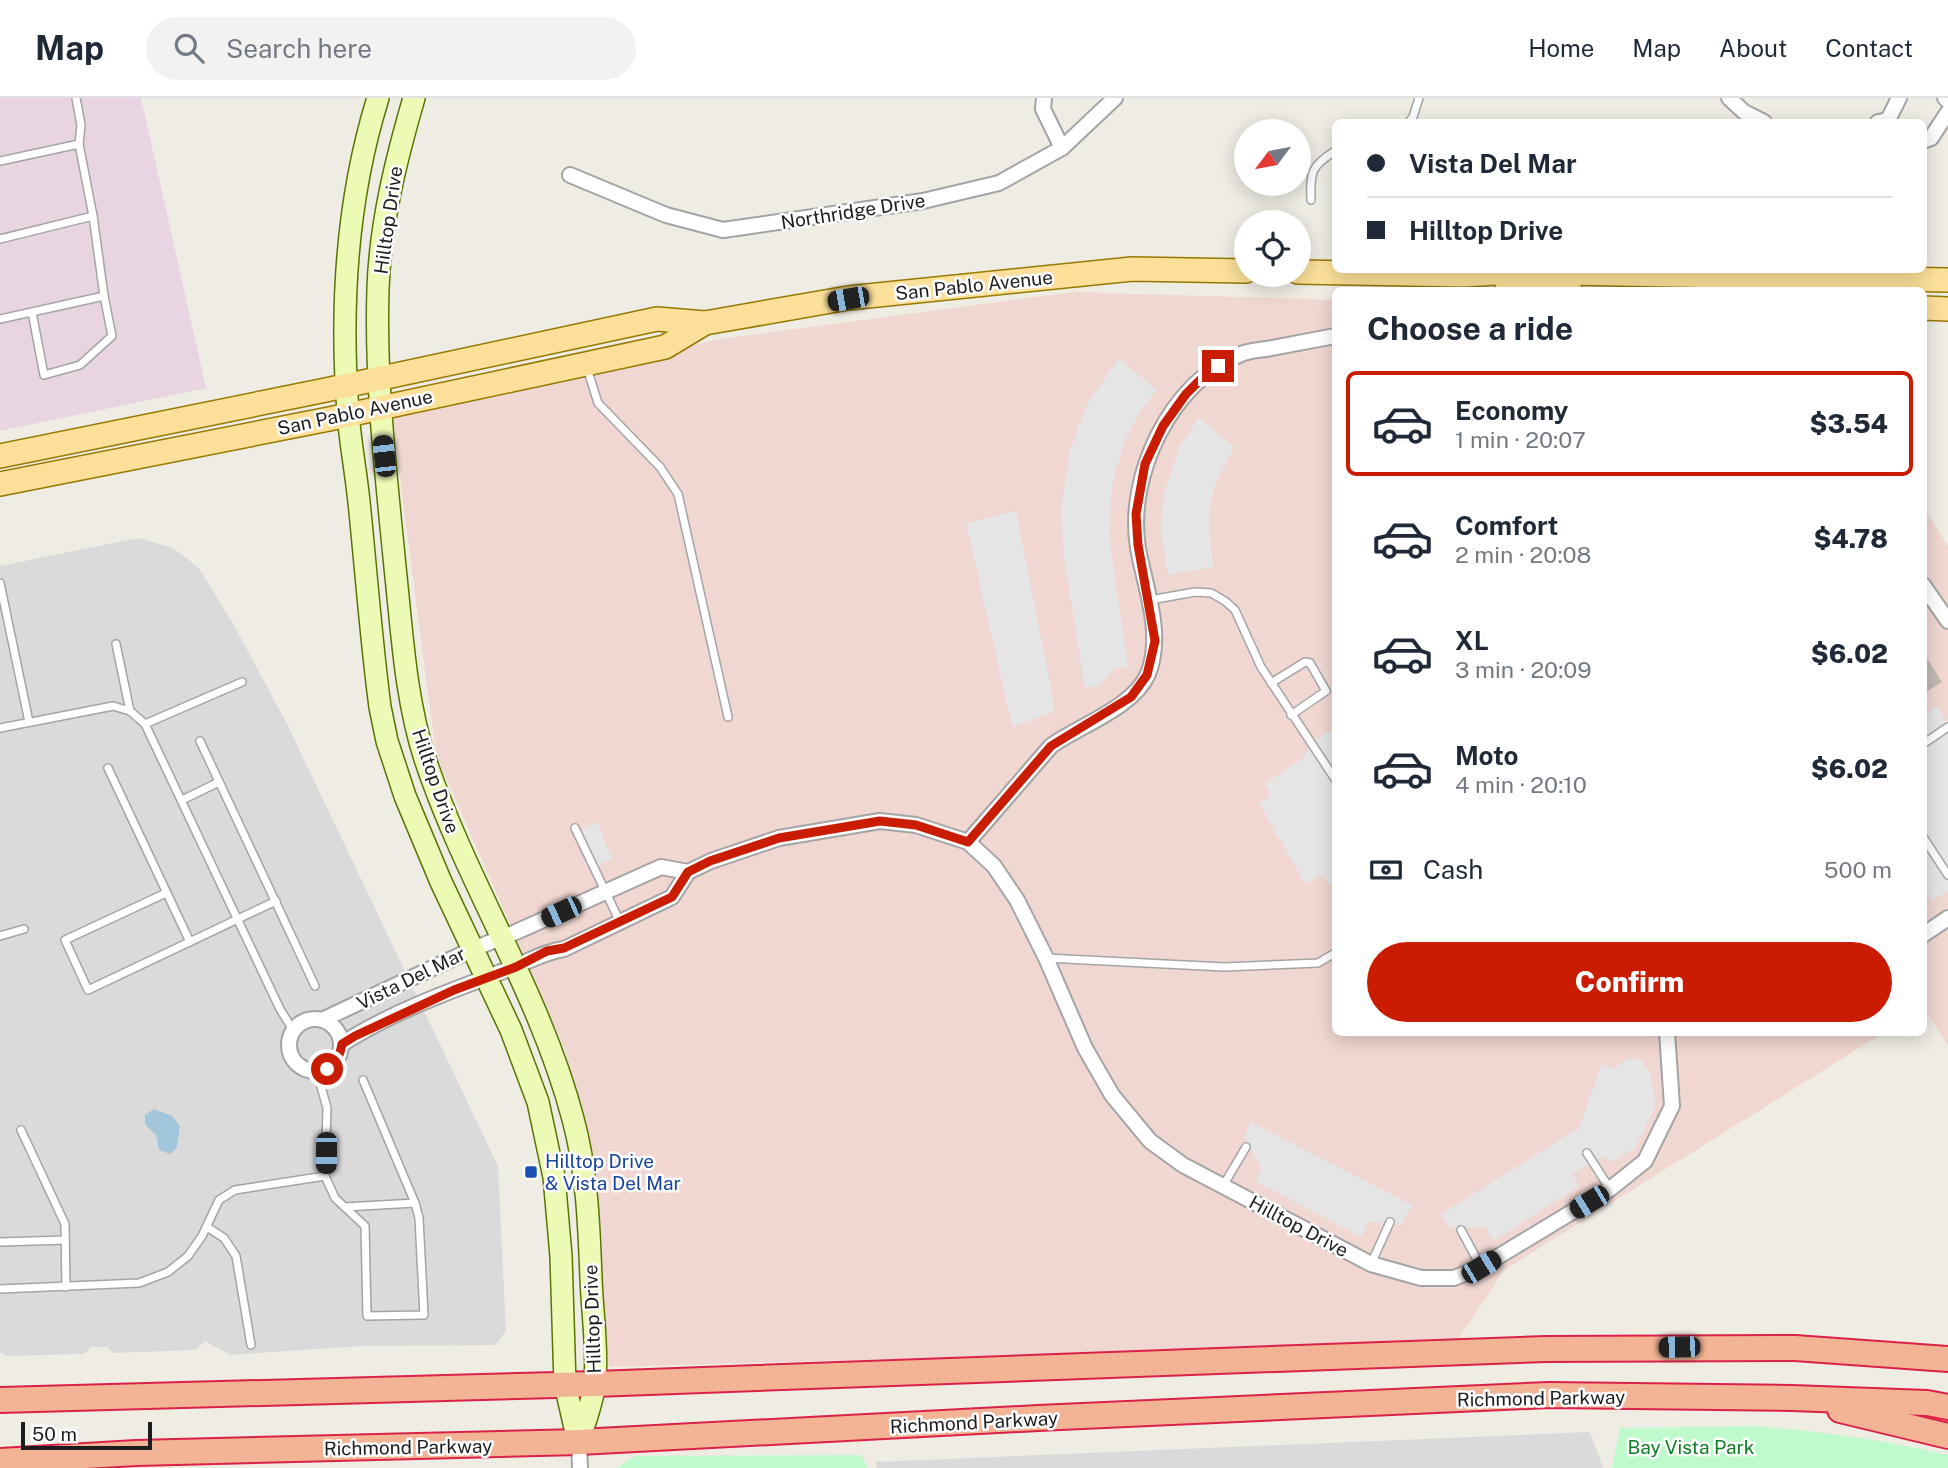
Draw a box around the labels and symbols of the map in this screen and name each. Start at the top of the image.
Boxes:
north arrow [1234,119,1311,196]
street label: Hilltop Drive [370,164,406,276]
street label: Northridge Drive [779,189,927,233]
street label: San Pablo Avenue [894,266,1054,304]
car [826,285,871,313]
route end [1202,350,1234,382]
street label: San Pablo Avenue [275,385,435,439]
car [372,434,397,478]
street label: Hilltop Drive [408,726,464,836]
car [538,894,585,930]
street label: Vista Del Mar [353,942,469,1014]
route start [311,1053,343,1085]
car [316,1132,337,1174]
place label: Hilltop Drive & Vista Del Mar [545,1150,681,1194]
marker: Hilltop Drive & Vista Del Mar [523,1164,539,1180]
car [1566,1182,1613,1222]
street label: Hilltop Drive [1246,1191,1352,1261]
car [1458,1247,1505,1287]
street label: Hilltop Drive [579,1264,605,1374]
car [1658,1336,1701,1358]
street label: Richmond Parkway [1457,1386,1625,1410]
street label: Richmond Parkway [889,1407,1059,1437]
scale bar [21,1419,152,1451]
street label: Richmond Parkway [324,1435,492,1459]
park label: Bay Vista Park [1627,1436,1755,1458]

